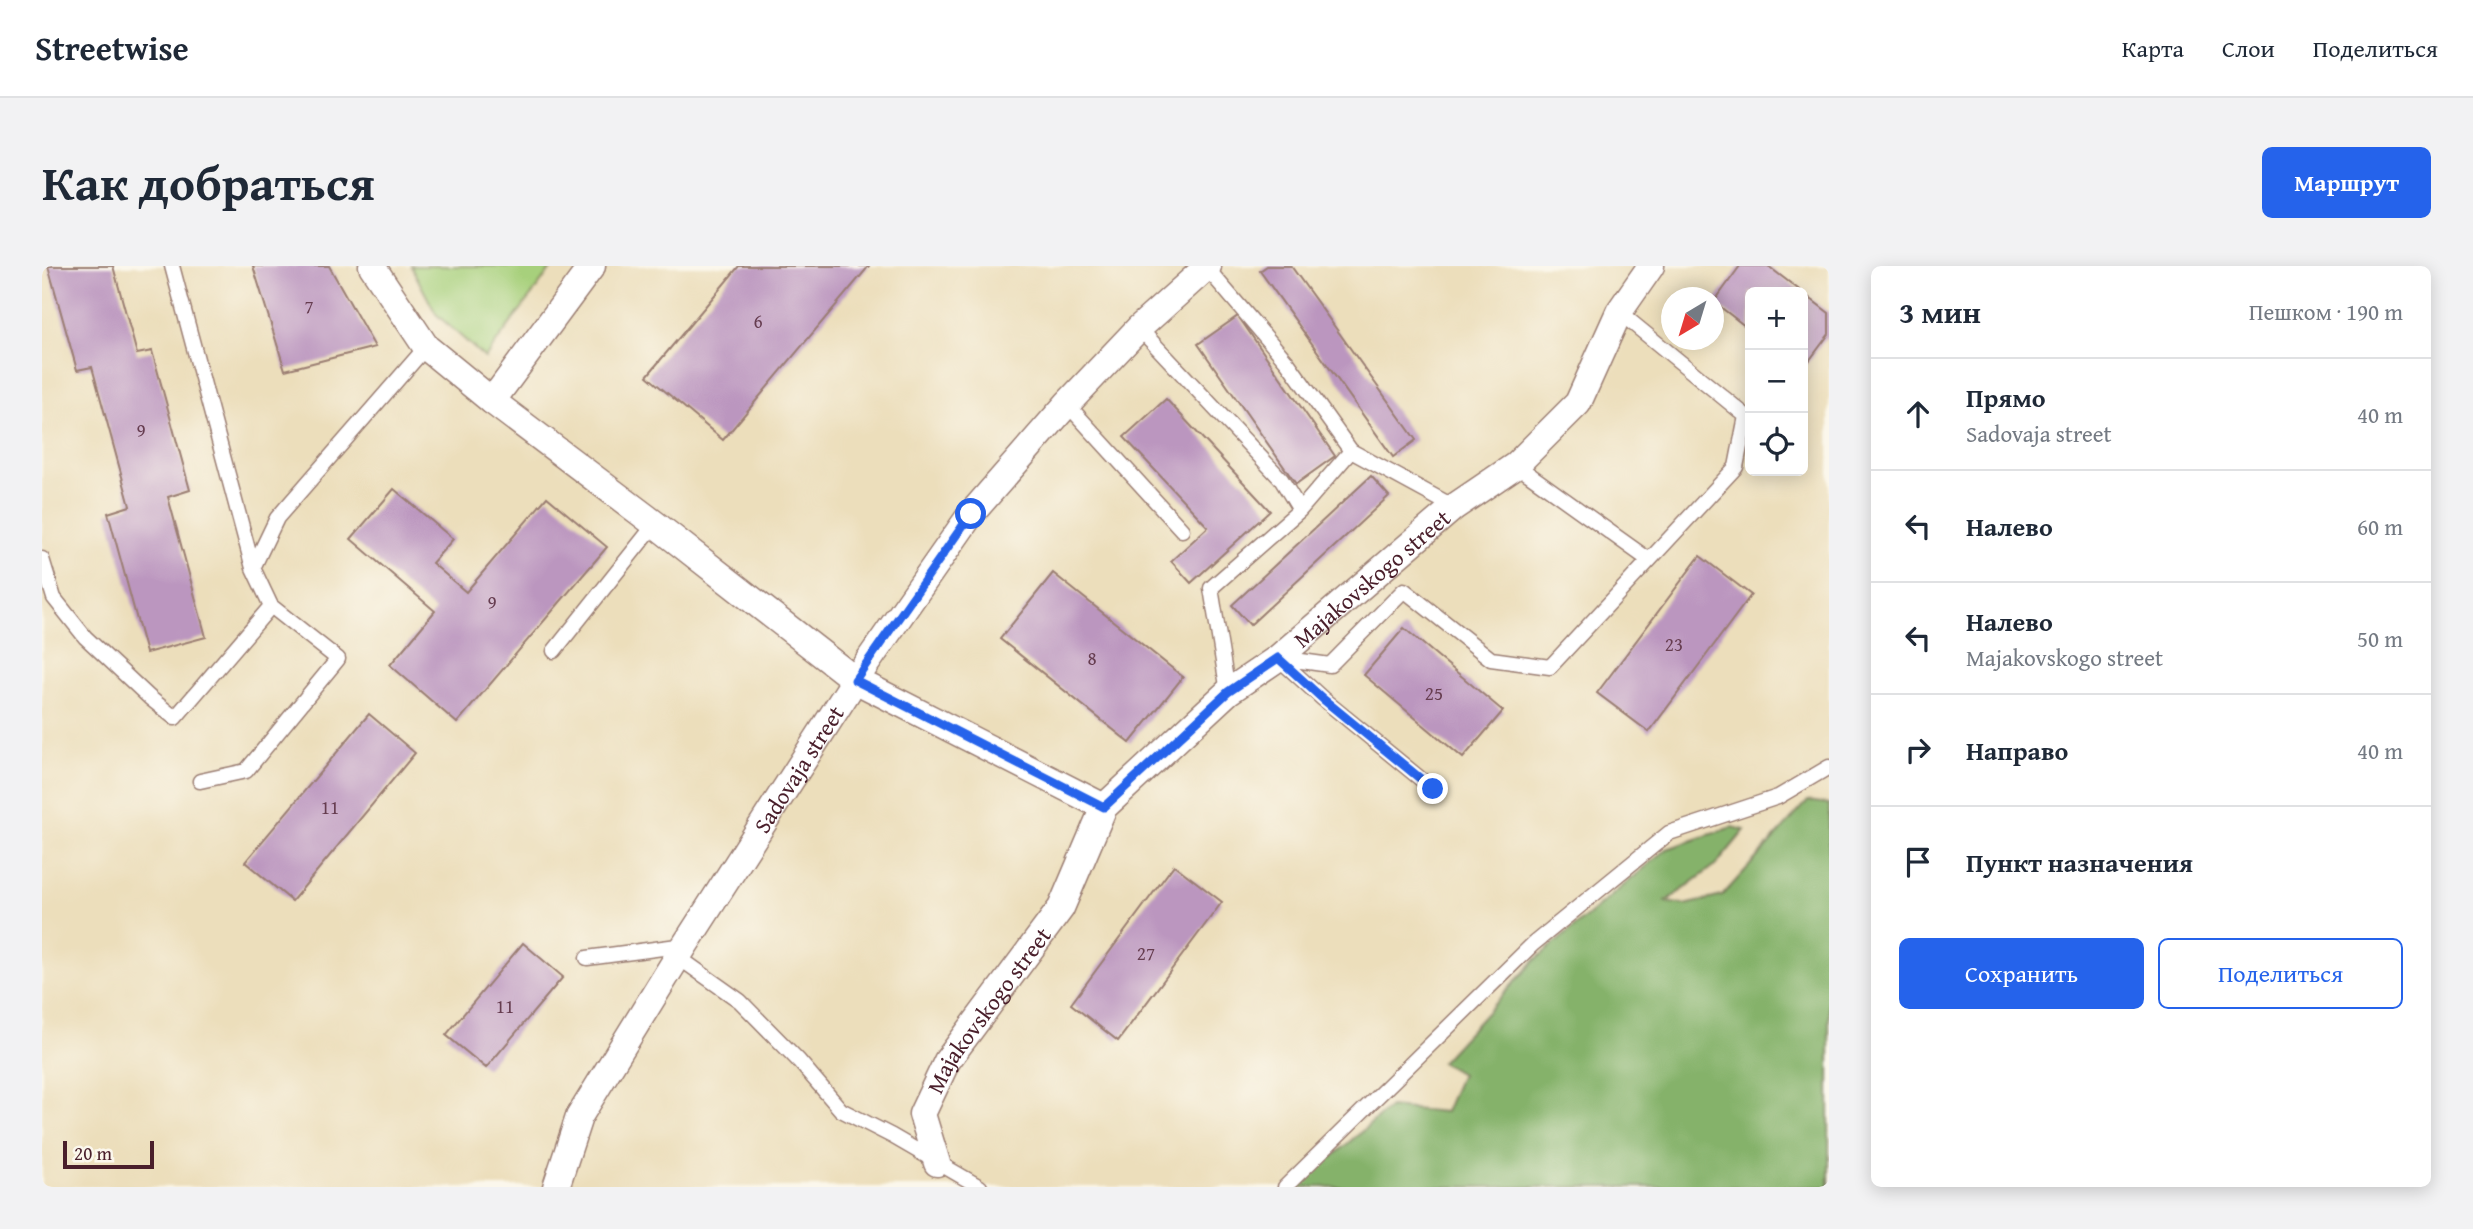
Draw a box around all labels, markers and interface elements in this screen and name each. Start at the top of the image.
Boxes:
text: Streetwise [35,24,189,72]
text: Карта [2122,31,2184,66]
text: Слои [2222,31,2275,66]
text: Поделиться [2313,31,2438,66]
text: Как добраться [42,146,375,218]
button: Маршрут [2262,147,2431,218]
north arrow [1661,287,1724,350]
map controls [1745,287,1808,476]
button: + [1745,287,1808,350]
text: 3 мин [1899,290,1981,334]
house number: 7 [304,292,314,320]
text: Пешком · 190 m [2249,295,2403,328]
house number: 6 [753,307,763,335]
button: − [1745,350,1808,413]
text: Прямо [1966,378,2046,417]
icon: ahead [1899,395,1937,433]
text: 40 m [2357,398,2403,431]
button: locate [1745,413,1808,476]
house number: 9 [136,416,146,444]
text: Sadovaja street [1966,417,2112,450]
route start [955,498,986,529]
street label: Majakovskogo street [1286,501,1457,655]
icon: left [1899,507,1937,545]
text: Налево [1966,507,2053,546]
text: 60 m [2357,510,2403,543]
house number: 9 [487,588,497,616]
text: Налево [1966,602,2053,641]
icon: left [1899,619,1937,657]
text: 50 m [2357,622,2403,655]
house number: 23 [1665,630,1683,658]
text: Majakovskogo street [1966,641,2163,674]
house number: 8 [1087,644,1097,672]
house number: 25 [1425,679,1443,707]
street label: Sadovaja street [745,699,851,839]
icon: right [1899,731,1937,769]
text: Направо [1966,731,2068,770]
text: 40 m [2357,734,2403,767]
route end [1417,773,1448,804]
house number: 11 [321,793,339,821]
icon: arrive [1899,843,1937,881]
text: Пункт назначения [1966,843,2193,882]
street label: Majakovskogo street [918,920,1058,1098]
button: Сохранить [1899,938,2144,1009]
button: Поделиться [2158,938,2403,1009]
house number: 27 [1137,939,1155,967]
house number: 11 [496,992,514,1020]
scale bar [63,1138,154,1170]
text: 20 m [74,1139,112,1167]

